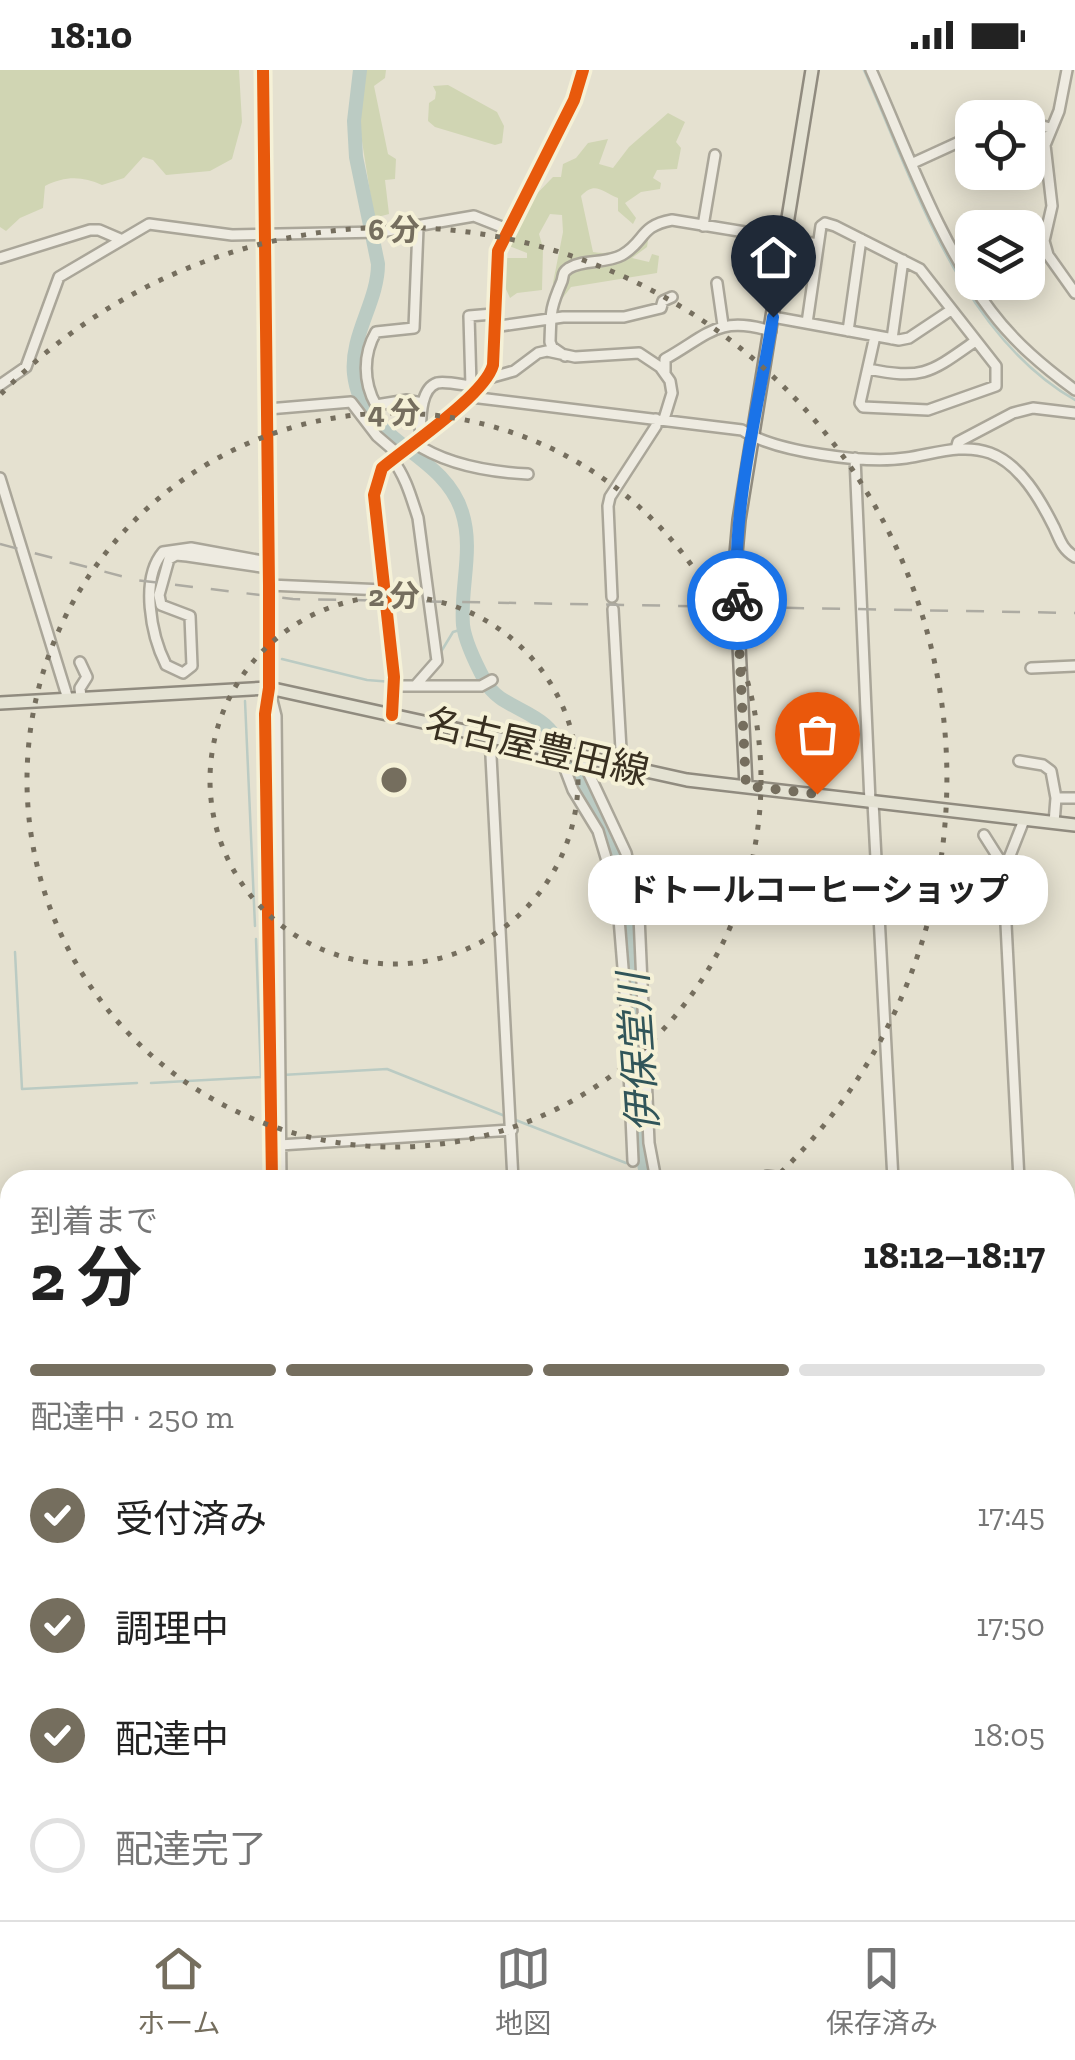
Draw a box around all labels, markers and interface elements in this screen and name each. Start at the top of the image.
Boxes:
text: 18:10 [50,12,133,58]
map controls [955,100,1045,300]
button: locate [955,100,1045,190]
button: layers [955,210,1045,300]
text: 6 分 [368,212,420,248]
pin [731,215,816,318]
icon: home [746,230,801,285]
text: 4 分 [368,395,420,431]
courier [687,550,787,650]
icon: bike [710,573,765,628]
text: 2 分 [368,578,420,614]
pin [775,692,860,795]
street label: 名古屋豊田線 [421,699,653,795]
icon: bag [790,707,845,762]
centre of rings [376,762,412,798]
callout: ドトールコーヒーショップ [587,854,1047,924]
text: ドトールコーヒーショップ [627,871,1009,909]
water label: 伊保堂川 [608,968,668,1134]
text: 到着まで [30,1202,158,1240]
text: 18:12–18:17 [863,1232,1045,1278]
text: 2 分 [30,1239,142,1317]
text: 配達中 · 250 m [30,1398,234,1436]
icon: check [30,1488,85,1543]
text: 受付済み [115,1496,267,1542]
text: 17:45 [977,1496,1045,1534]
icon: check [30,1598,85,1653]
text: 調理中 [115,1606,229,1652]
text: 17:50 [976,1606,1045,1644]
icon: check [30,1708,85,1763]
text: 配達中 [115,1716,229,1762]
text: 18:05 [973,1716,1045,1754]
text: 配達完了 [115,1826,267,1872]
tab: ホーム [137,1941,220,2041]
tab: 地図 [495,1941,551,2041]
tab: 保存済み [826,1941,938,2041]

